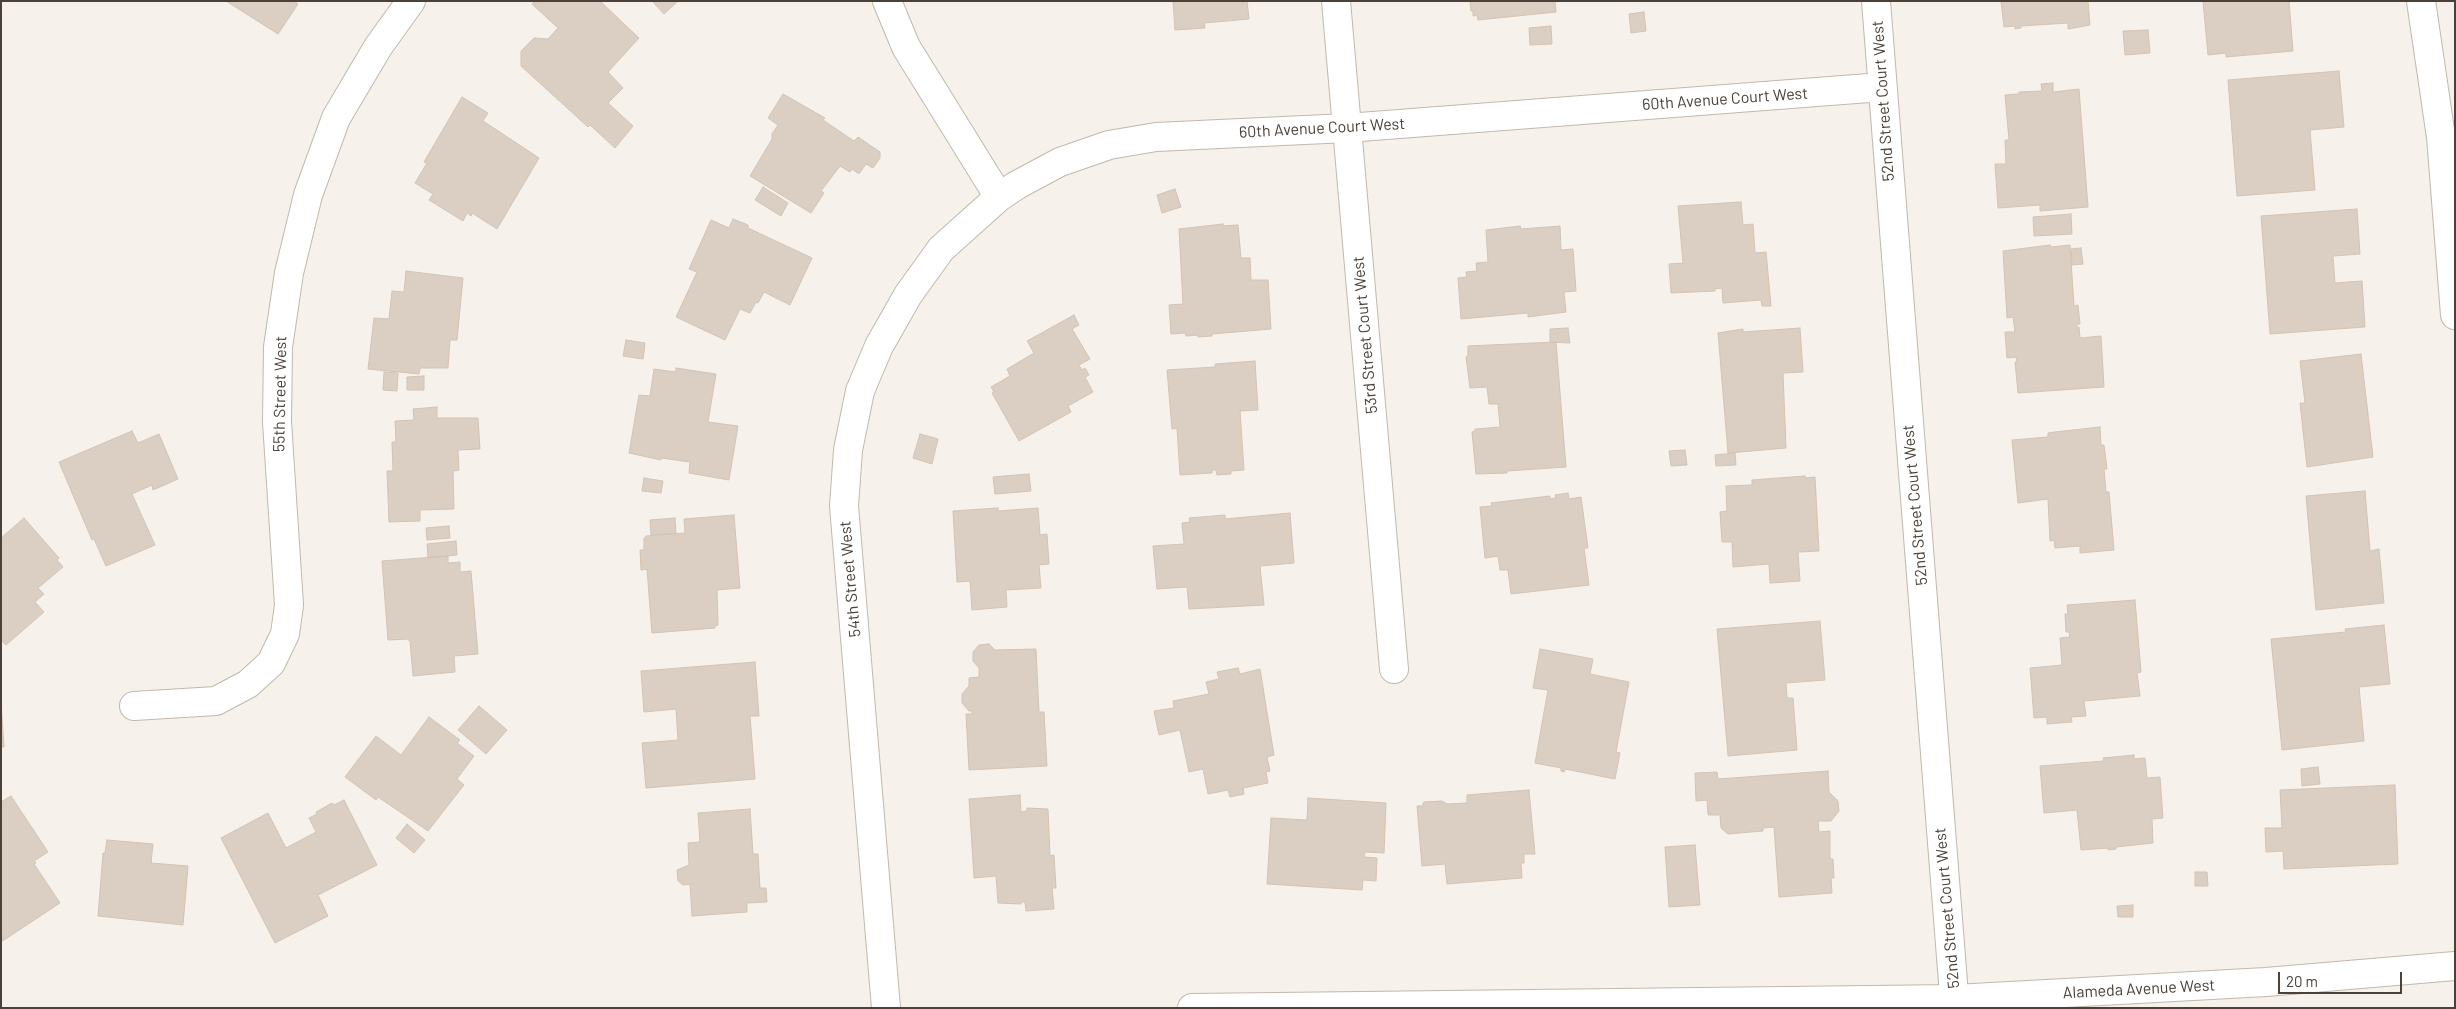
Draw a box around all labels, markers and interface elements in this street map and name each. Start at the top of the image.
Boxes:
street label: 52nd Street Court West [1868,20,1898,182]
street label: 60th Avenue Court West [1641,84,1809,114]
street label: 60th Avenue Court West [1239,114,1405,142]
street label: 53rd Street Court West [1349,255,1381,415]
street label: 55th Street West [269,336,291,452]
street label: 52nd Street Court West [1898,424,1932,586]
street label: 54th Street West [835,520,865,638]
street label: 52nd Street Court West [1930,827,1964,989]
scale bar [2281,962,2405,994]
text: 20 m [2286,972,2318,990]
street label: Alameda Avenue West [2062,975,2216,1003]

